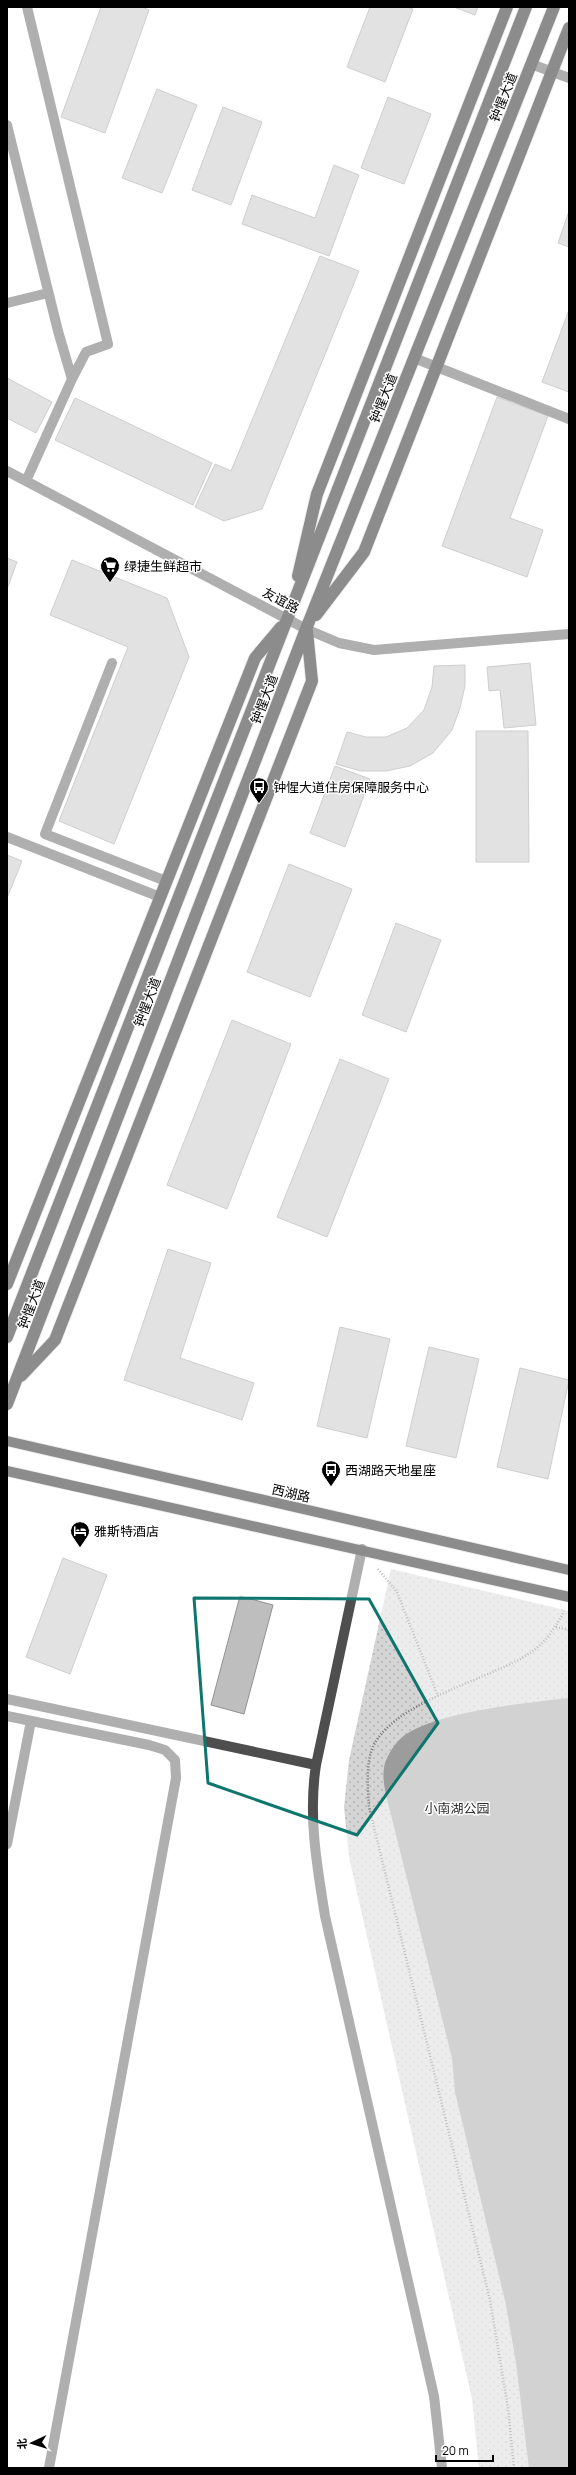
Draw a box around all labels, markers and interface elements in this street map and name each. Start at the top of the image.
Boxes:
street label: 钟惺大道 [485,70,521,124]
street label: 钟惺大道 [365,371,401,425]
supermarket icon: 绿捷生鲜超市 [99,555,121,583]
place label: 绿捷生鲜超市 [124,557,202,575]
street label: 友谊路 [260,583,302,617]
street label: 钟惺大道 [246,671,282,727]
bus stop icon: 钟惺大道住房保障服务中心 [248,776,270,804]
place label: 钟惺大道住房保障服务中心 [273,778,429,796]
street label: 钟惺大道 [129,974,165,1030]
street label: 钟惺大道 [13,1276,49,1332]
bus stop icon: 西湖路天地星座 [320,1459,342,1487]
place label: 西湖路天地星座 [345,1461,436,1479]
street label: 西湖路 [270,1480,312,1506]
hotel icon: 雅斯特酒店 [69,1520,91,1548]
place label: 雅斯特酒店 [94,1522,159,1540]
park label: 小南湖公园 [424,1799,490,1817]
north arrow [12,2423,52,2463]
scale bar [436,2437,493,2463]
text: 北 [14,2438,29,2450]
text: 20 m [442,2442,469,2459]

